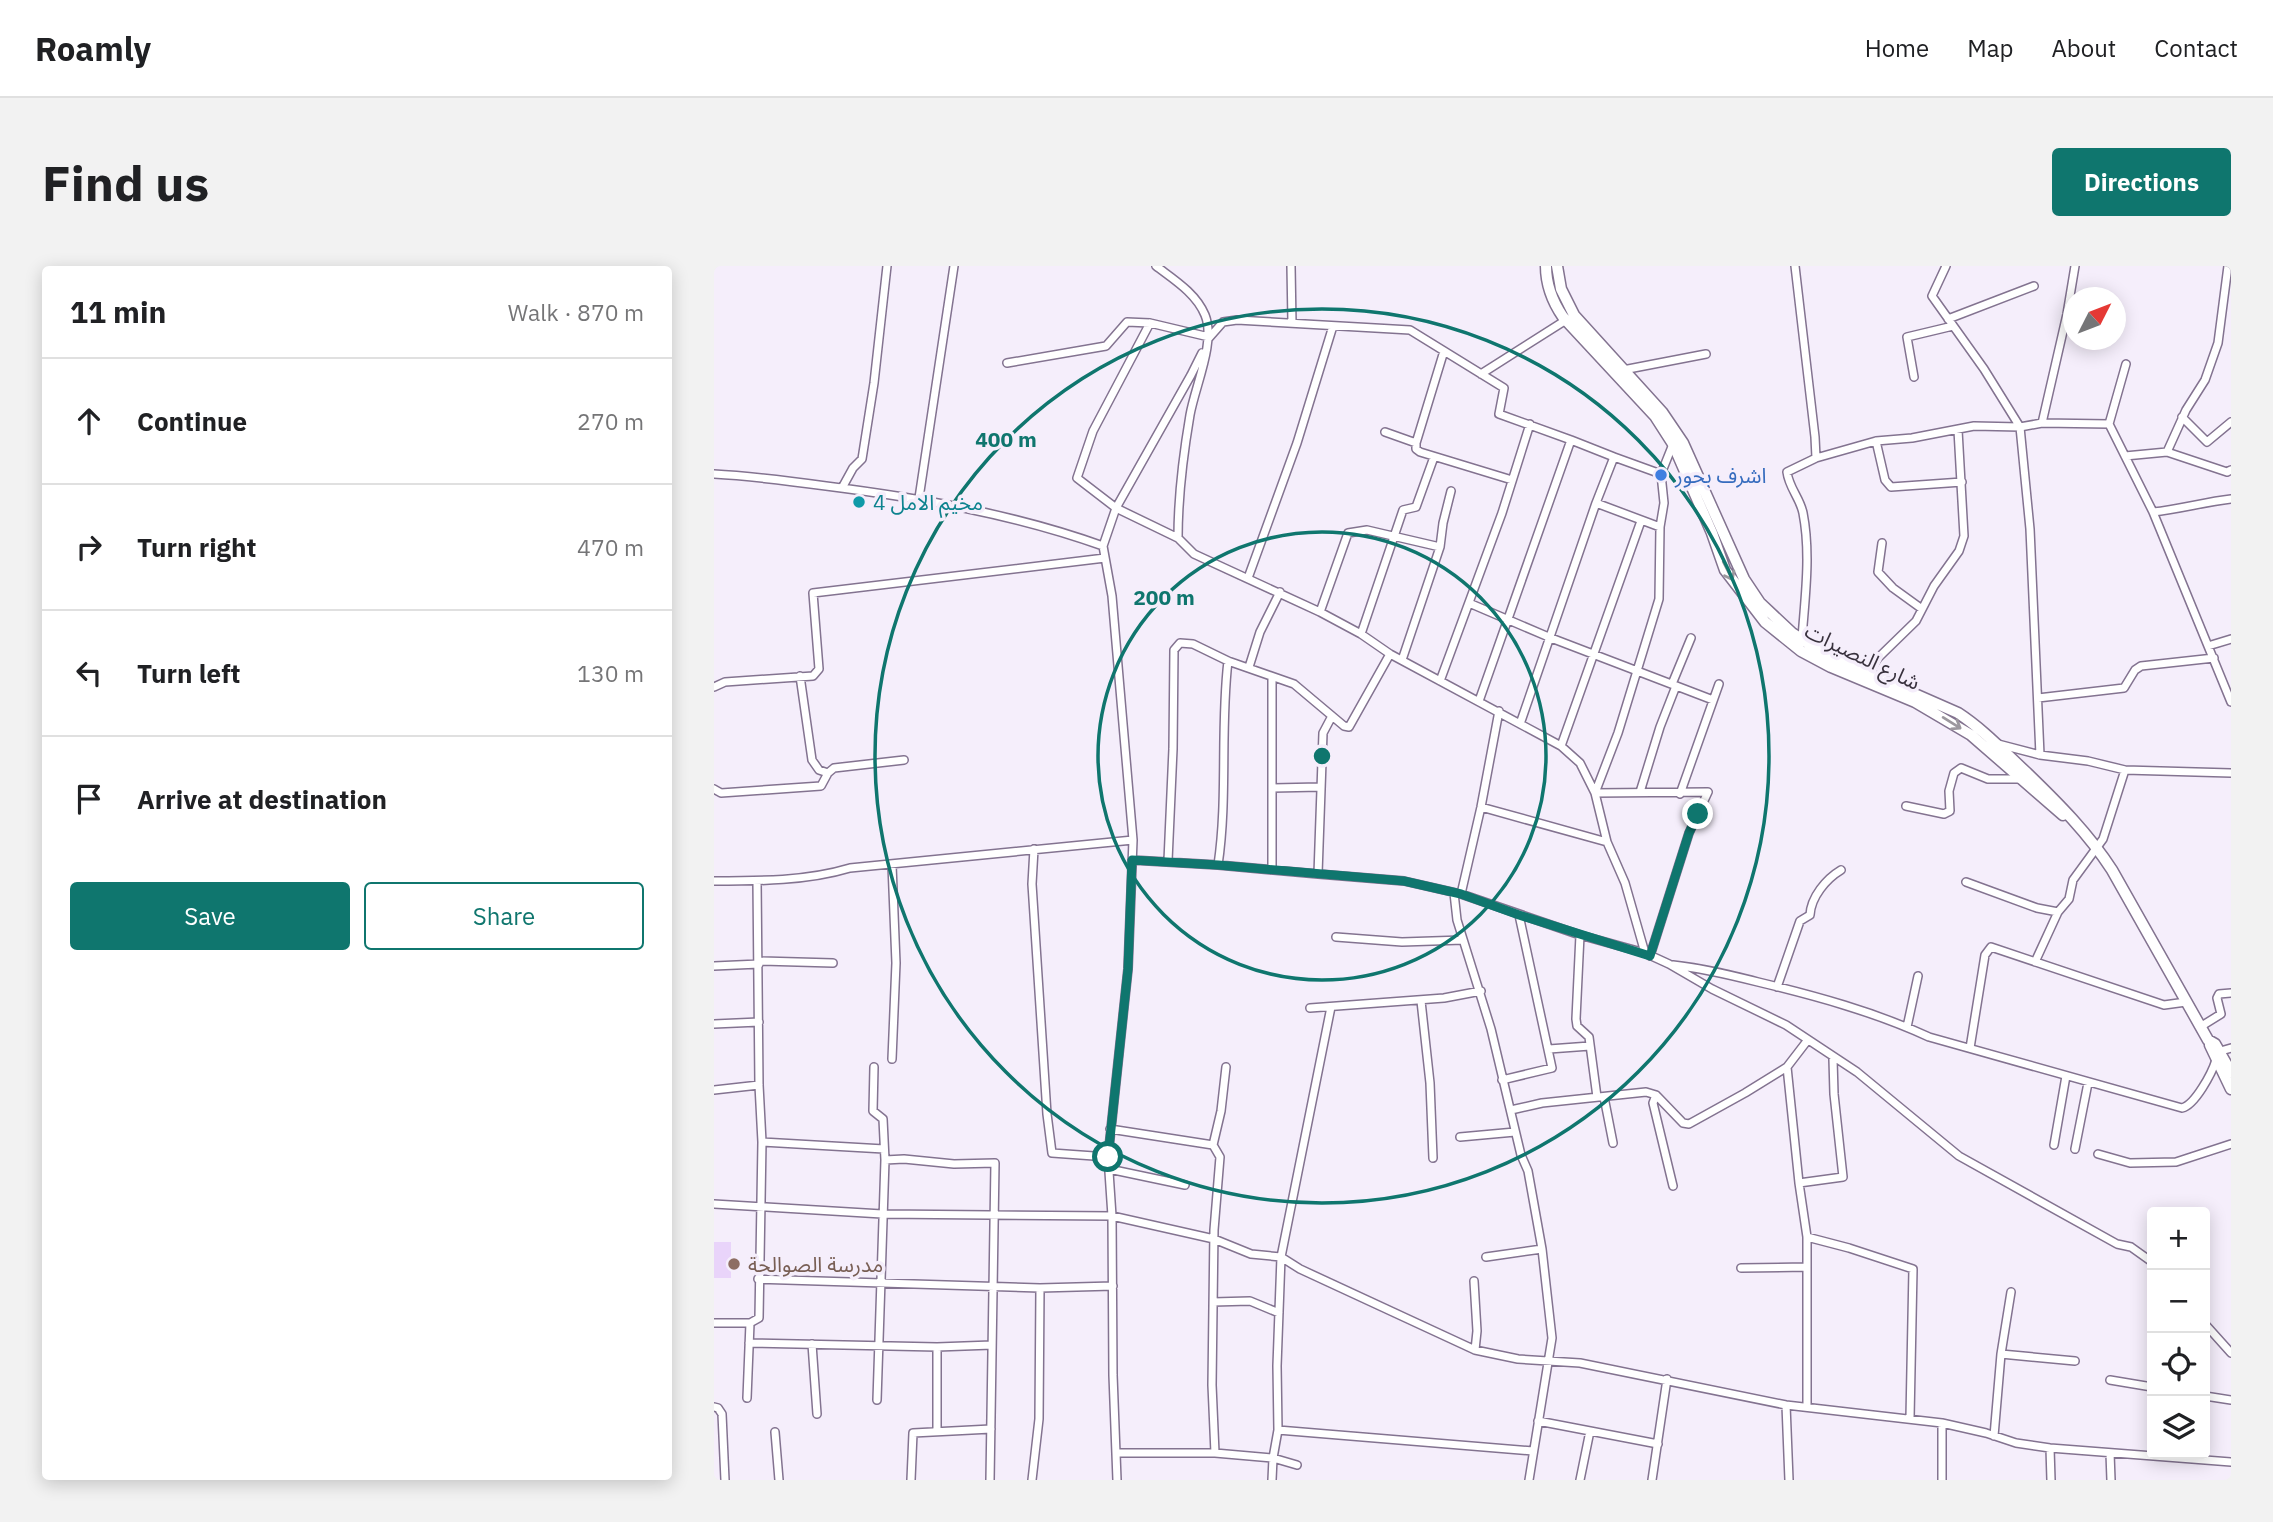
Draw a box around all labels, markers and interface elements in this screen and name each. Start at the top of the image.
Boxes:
text: Roamly [35,27,151,70]
text: Home [1865,32,1929,64]
text: Map [1967,32,2013,64]
text: About [2051,32,2116,64]
text: Contact [2154,32,2238,64]
button: Directions [2052,148,2231,216]
text: Find us [42,151,209,214]
north arrow [2063,287,2126,350]
text: 11 min [70,292,166,331]
text: Walk · 870 m [508,297,644,327]
icon: ahead [70,402,108,440]
text: Continue [137,404,247,438]
text: 270 m [577,406,644,436]
text: 400 m [975,425,1037,453]
place label: اشرف بحور [1674,461,1766,489]
marker: اشرف بحور [1653,467,1669,483]
place label: مخيم الامل 4 [873,488,983,518]
marker: مخيم الامل 4 [851,494,867,510]
icon: right [70,528,108,566]
text: Turn right [137,530,256,564]
text: 470 m [577,532,644,562]
one-way arrow [1721,560,1735,581]
text: 200 m [1133,583,1195,611]
street label: شارع النصيرات [1800,616,1925,698]
icon: left [70,654,108,692]
text: Turn left [137,656,240,690]
text: 130 m [577,658,644,688]
one-way arrow [1941,716,1961,730]
centre of rings [1310,744,1334,768]
icon: arrive [70,780,108,818]
text: Arrive at destination [137,782,387,816]
route end [1682,798,1713,829]
button: Save [70,882,350,950]
button: Share [364,882,644,950]
route start [1092,1141,1123,1172]
map controls [2147,1207,2210,1459]
button: + [2147,1207,2210,1270]
place label: مدرسة الصوالحة [748,1250,883,1278]
marker: مدرسة الصوالحة [726,1256,742,1272]
button: − [2147,1270,2210,1333]
button: locate [2147,1333,2210,1396]
button: layers [2147,1396,2210,1459]

